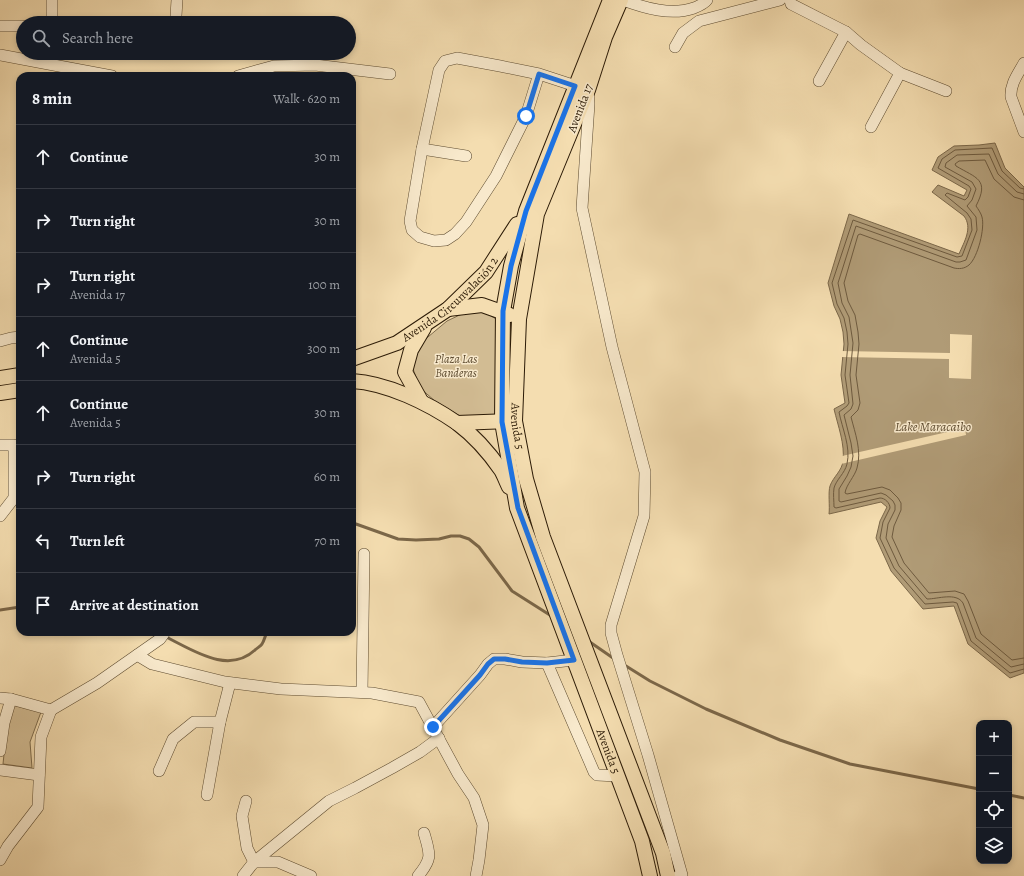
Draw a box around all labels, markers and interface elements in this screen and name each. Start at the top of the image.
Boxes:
search box [16,16,356,60]
icon: search [30,27,52,49]
text: Search here [62,28,133,48]
street label: Avenida 17 [563,81,597,136]
text: 8 min [32,87,72,110]
text: Walk · 620 m [273,90,340,107]
route start [517,107,535,125]
icon: ahead [32,146,54,168]
text: Continue [70,147,128,167]
text: 30 m [314,148,340,165]
icon: right [32,210,54,232]
text: Turn right [70,211,135,231]
text: 30 m [314,212,340,229]
street label: Avenida Circunvalación 2 [398,254,502,346]
text: Turn right [70,266,135,286]
icon: right [32,274,54,296]
text: 100 m [308,276,340,293]
text: Avenida 17 [70,286,125,303]
text: Continue [70,330,128,350]
icon: ahead [32,338,54,360]
text: 300 m [307,340,340,357]
text: Avenida 5 [70,350,121,367]
park label: Plaza Las Banderas [435,351,477,381]
text: Continue [70,394,128,414]
icon: ahead [32,402,54,424]
street label: Avenida 5 [507,402,528,451]
text: 30 m [314,404,340,421]
text: Avenida 5 [70,414,121,431]
water label: Lake Maracaibo [895,418,971,435]
icon: right [32,466,54,488]
text: Turn right [70,467,135,487]
text: 60 m [314,468,340,485]
icon: left [32,530,54,552]
text: Turn left [70,531,125,551]
text: 70 m [314,532,340,549]
icon: arrive [32,594,54,616]
text: Arrive at destination [70,595,199,615]
route end [424,718,442,736]
map controls [976,720,1012,864]
button: + [976,720,1012,756]
street label: Avenida 5 [592,726,624,776]
button: − [976,756,1012,792]
button: locate [976,792,1012,828]
button: layers [976,828,1012,864]

